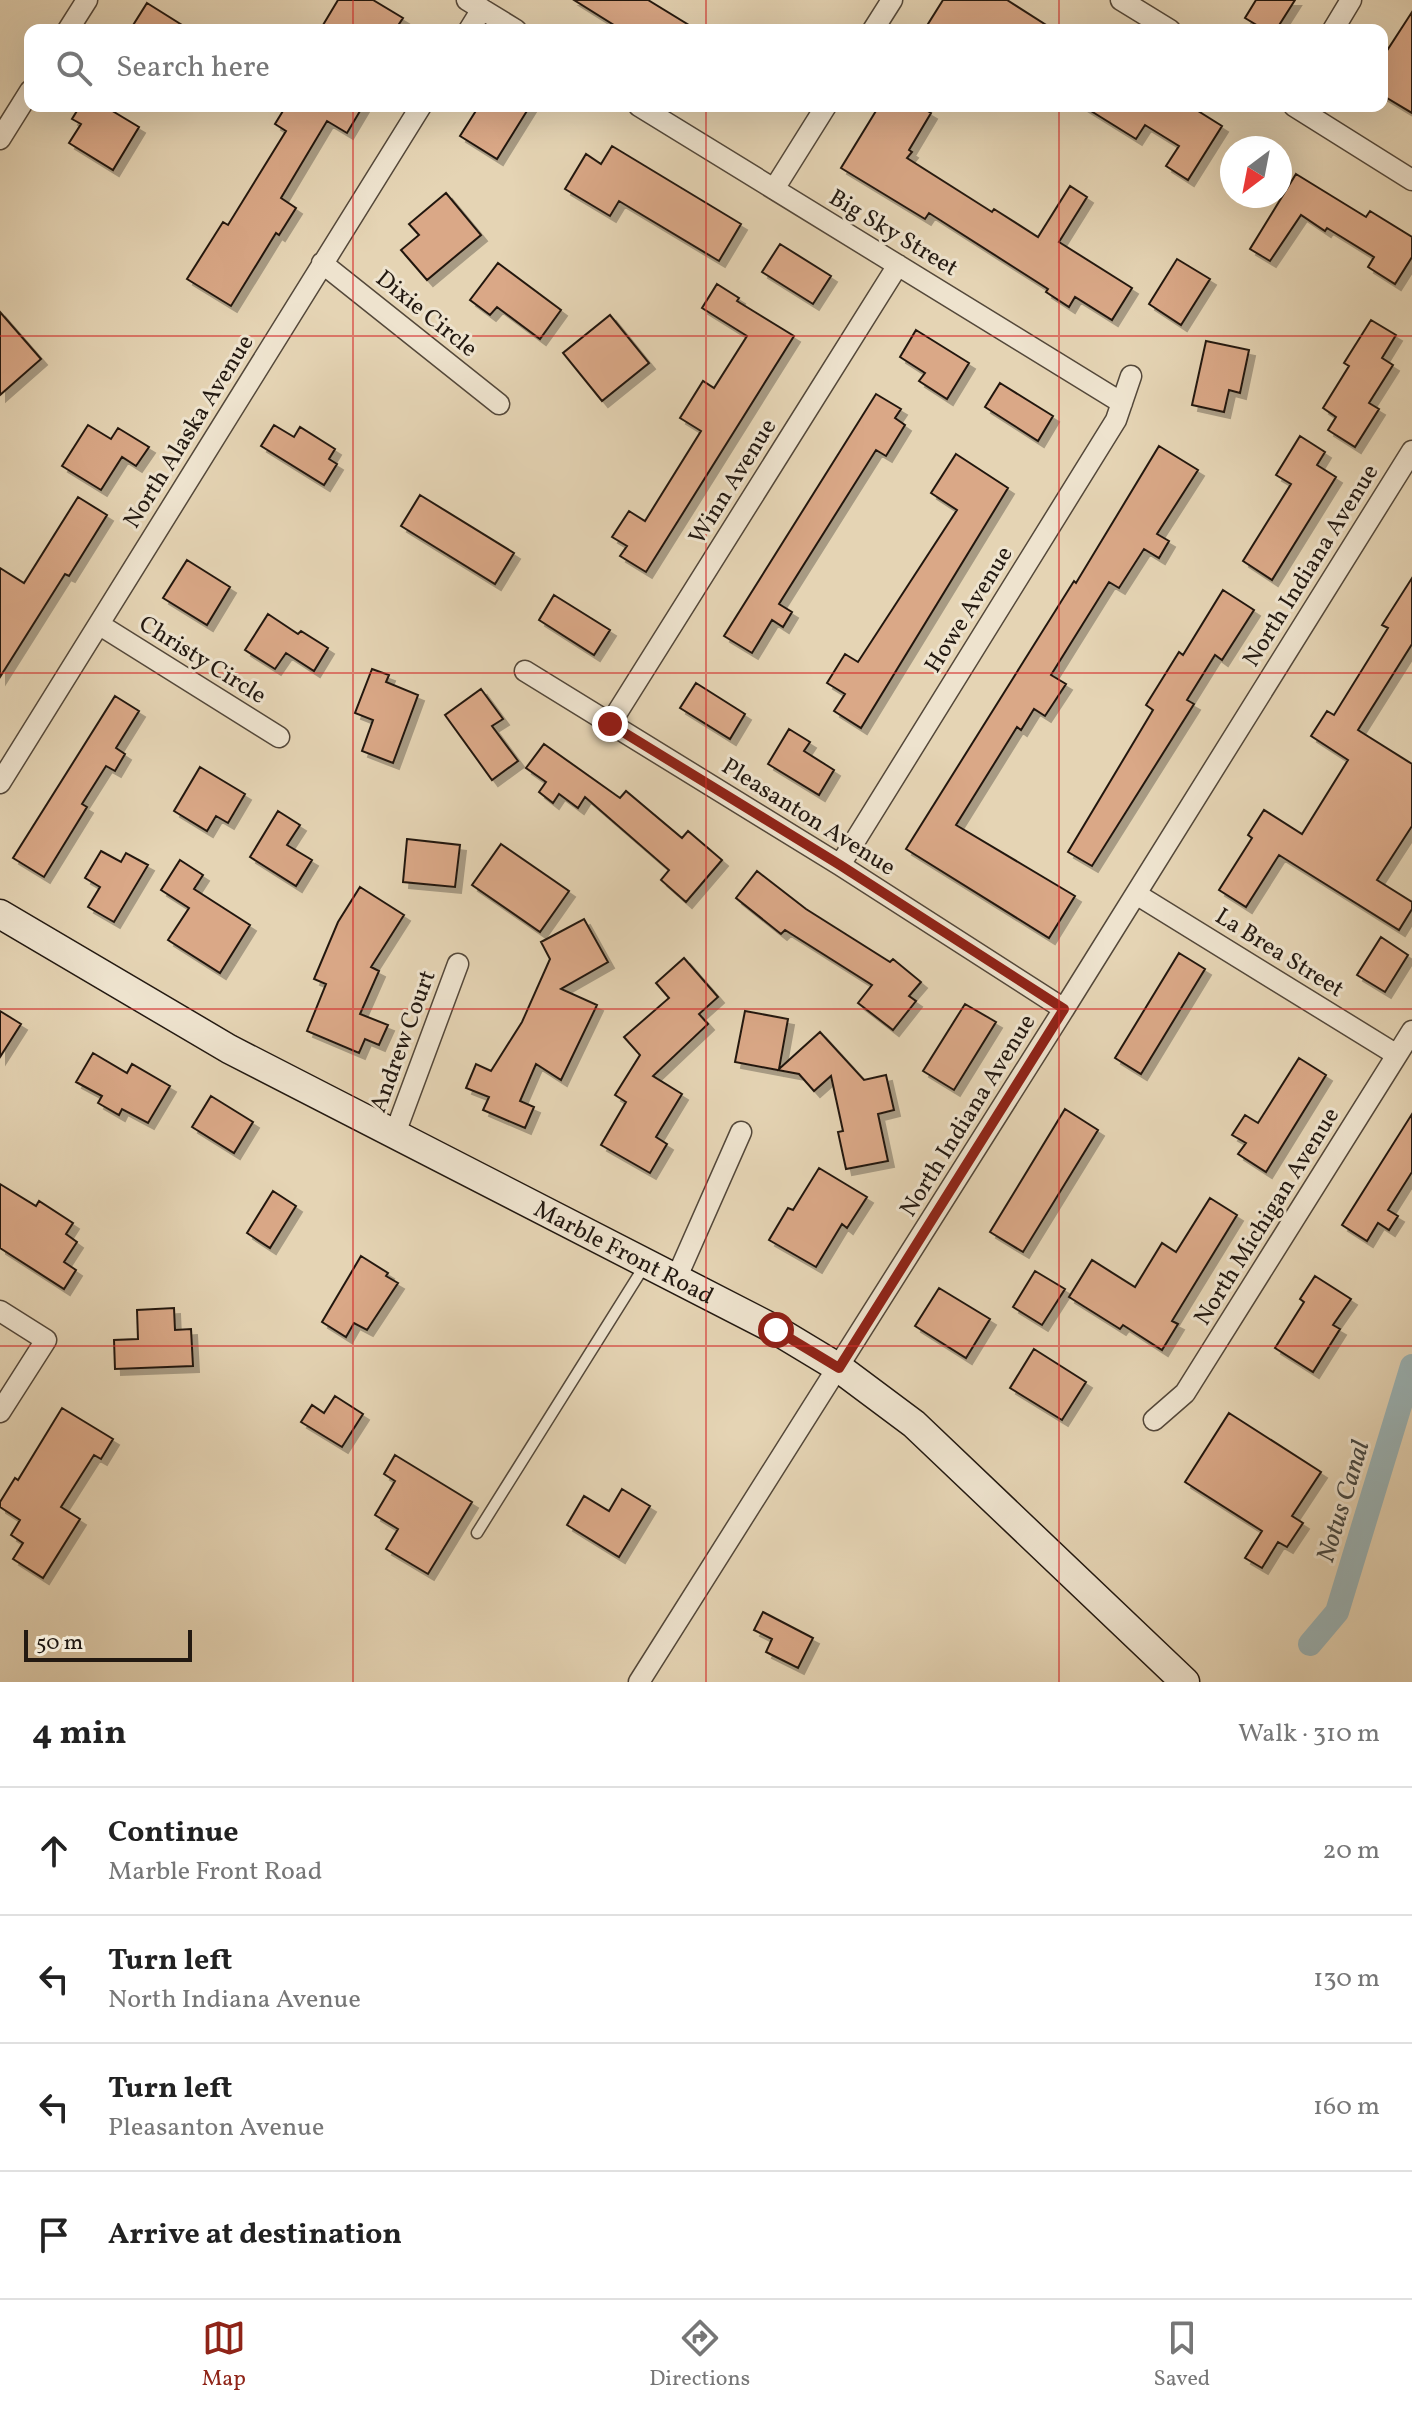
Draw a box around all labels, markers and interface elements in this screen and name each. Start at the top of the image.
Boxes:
search box [24,24,1388,112]
icon: search [52,46,96,90]
text: Search here [116,47,270,89]
north arrow [1220,136,1292,208]
street label: Big Sky Street [822,182,964,286]
street label: Dixie Circle [368,263,484,366]
street label: North Alaska Avenue [116,329,263,536]
street label: Winn Avenue [682,413,786,552]
street label: North Indiana Avenue [1235,458,1388,674]
street label: Howe Avenue [917,540,1022,680]
street label: Christy Circle [132,608,272,713]
route end [592,706,628,742]
street label: Pleasanton Avenue [714,750,902,885]
street label: La Brea Street [1208,901,1350,1007]
street label: Andrew Court [362,966,445,1118]
street label: North Indiana Avenue [892,1008,1045,1224]
street label: North Michigan Avenue [1187,1102,1349,1333]
street label: Marble Front Road [527,1193,719,1314]
route start [758,1312,794,1348]
water label: Notus Canal [1308,1436,1380,1567]
scale bar [24,1626,192,1662]
text: 50 m [36,1628,83,1659]
text: 4 min [32,1711,127,1758]
text: Walk · 310 m [1238,1716,1380,1752]
text: Continue [108,1812,239,1854]
icon: ahead [32,1829,76,1873]
text: 20 m [1322,1833,1380,1869]
text: Marble Front Road [108,1854,322,1890]
text: Turn left [108,1940,232,1982]
icon: left [32,1957,76,2001]
text: 130 m [1313,1961,1380,1997]
text: North Indiana Avenue [108,1982,361,2018]
text: Turn left [108,2068,232,2110]
icon: left [32,2085,76,2129]
text: 160 m [1313,2089,1380,2125]
text: Pleasanton Avenue [108,2110,324,2146]
icon: arrive [32,2213,76,2257]
text: Arrive at destination [108,2214,402,2256]
tab: Map [202,2316,246,2395]
tab: Directions [649,2316,750,2395]
tab: Saved [1154,2316,1210,2395]

